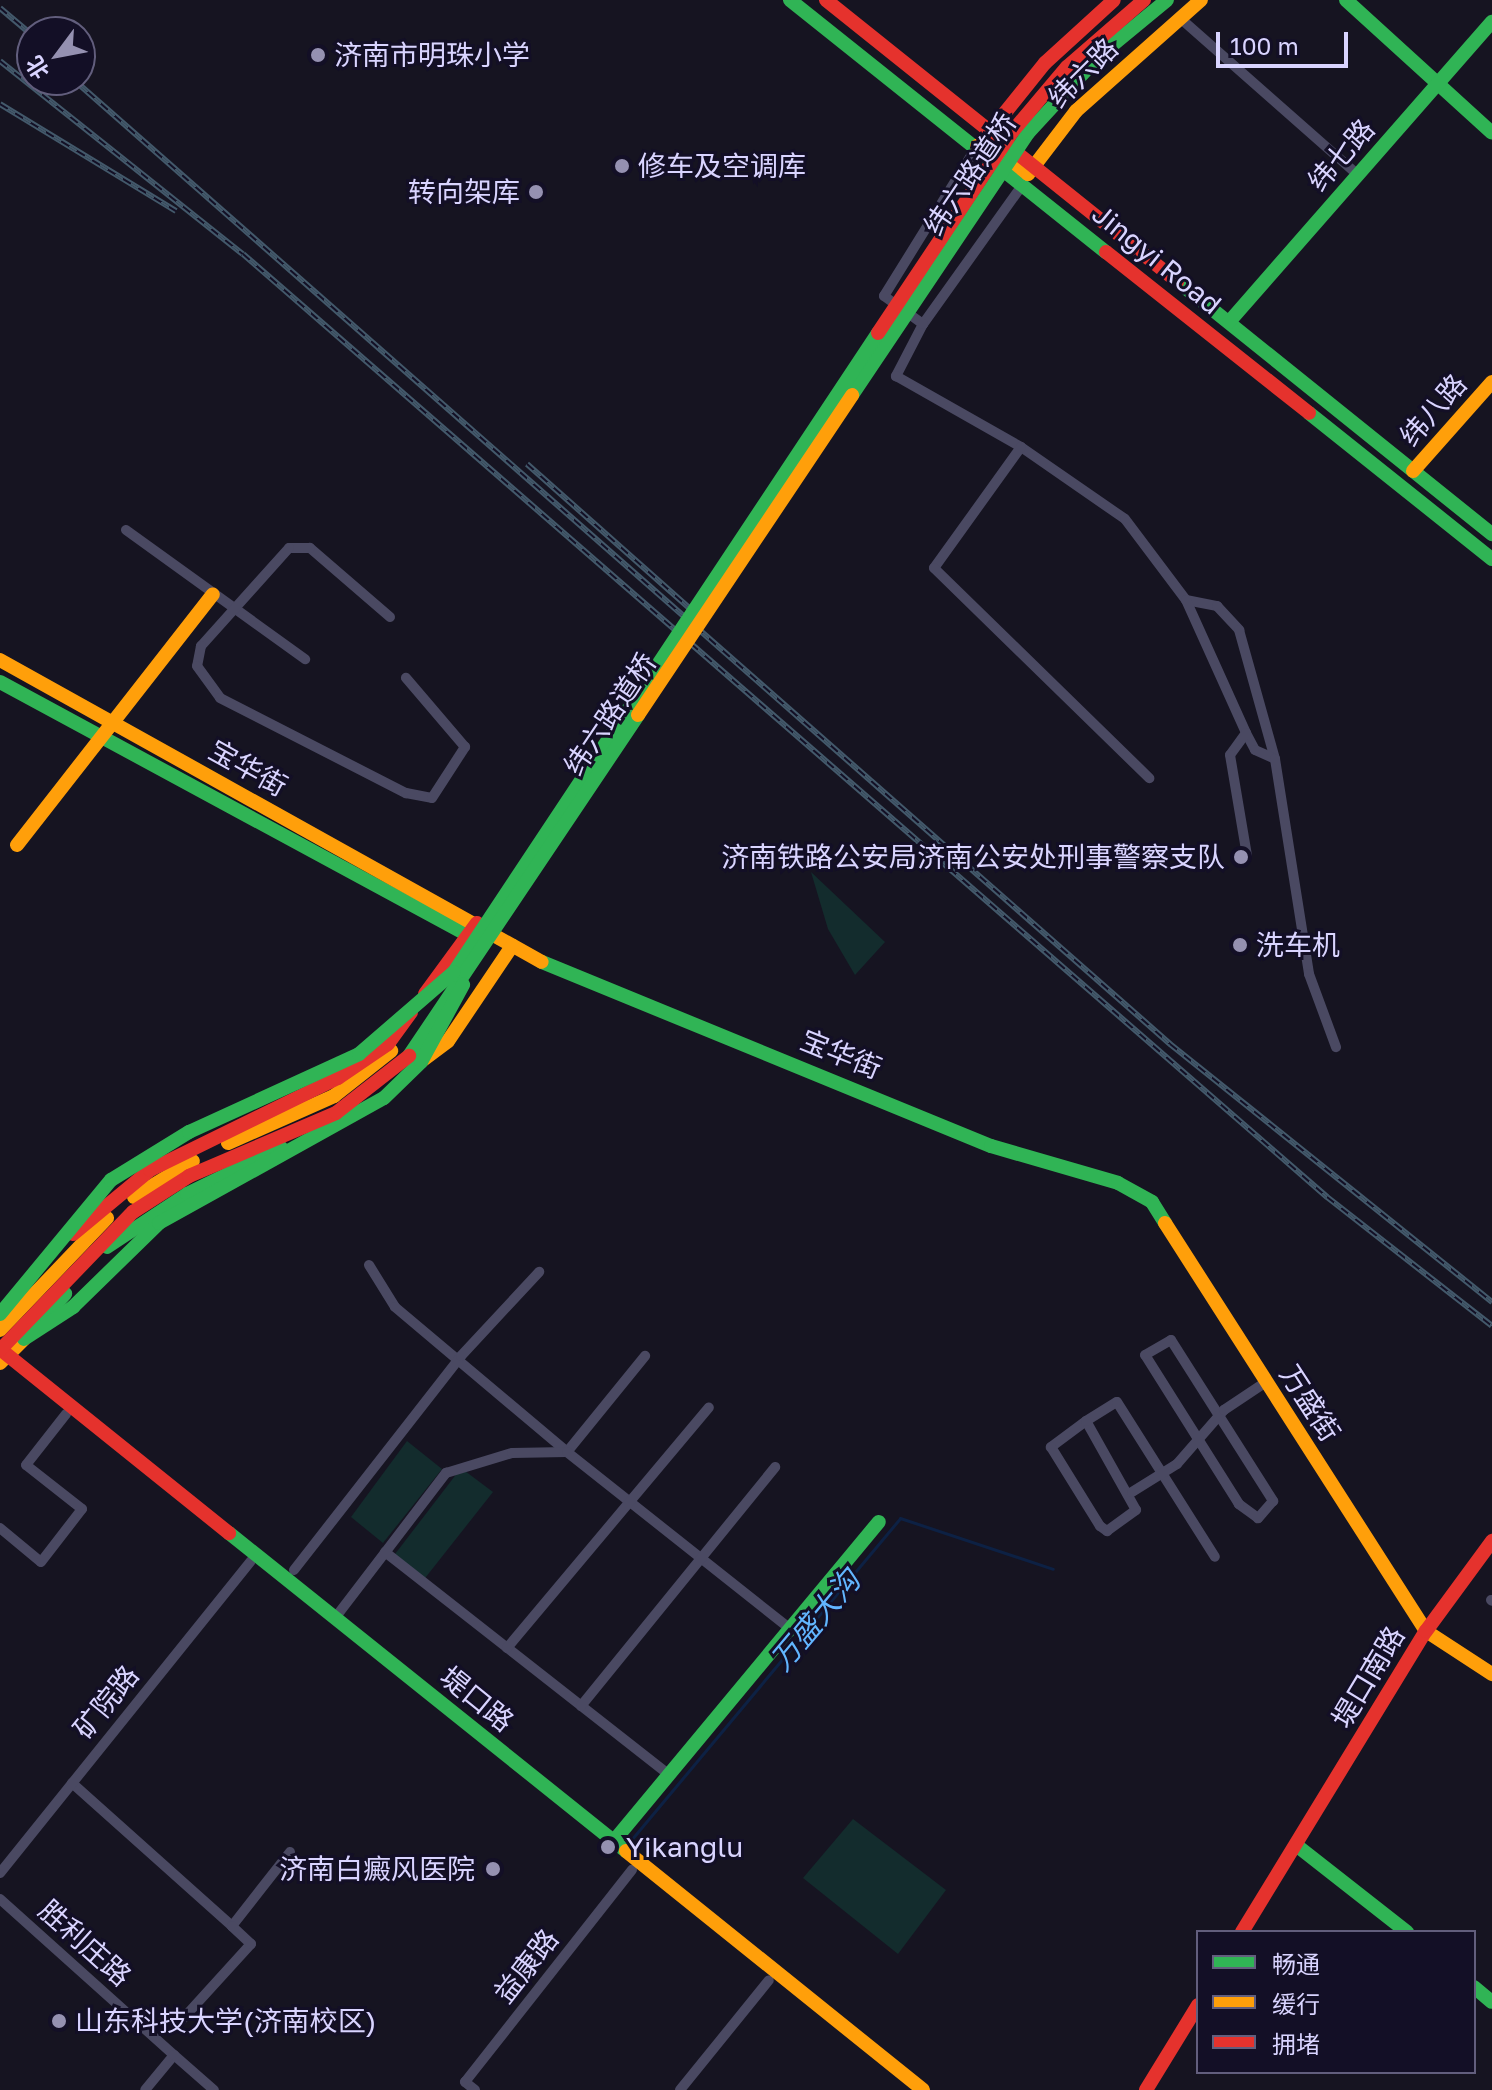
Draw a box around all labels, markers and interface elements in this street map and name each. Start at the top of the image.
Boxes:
north arrow [16,16,96,96]
scale bar [1220,16,1352,66]
street label: 纬六路 [1041,31,1125,115]
text: 100 m [1230,31,1299,60]
place label: 济南市明珠小学 [334,38,530,72]
marker: 济南市明珠小学 [309,46,327,64]
text: 北 [20,51,54,84]
street label: 纬六路道桥 [917,107,1023,241]
street label: 纬七路 [1301,112,1381,198]
place label: 修车及空调库 [638,149,806,183]
marker: 修车及空调库 [613,157,631,175]
place label: 转向架库 [408,175,520,209]
marker: 转向架库 [527,183,545,201]
street label: Jingyi Road [1086,197,1228,321]
street label: 纬八路 [1393,367,1473,453]
street label: 纬六路道桥 [557,647,663,781]
street label: 宝华街 [203,733,293,803]
place label: 济南铁路公安局济南公安处刑事警察支队 [721,840,1225,874]
marker: 济南铁路公安局济南公安处刑事警察支队 [1232,848,1250,866]
place label: 洗车机 [1256,928,1340,962]
marker: 洗车机 [1231,936,1249,954]
street label: 宝华街 [796,1023,886,1085]
street label: 万盛街 [1273,1359,1347,1447]
water label: 万盛大沟 [763,1562,867,1678]
street label: 堤口南路 [1325,1620,1411,1734]
street label: 矿院路 [67,1659,145,1745]
street label: 堤口路 [434,1660,520,1738]
place label: Yikanglu [626,1830,743,1864]
marker: Yikanglu [597,1836,619,1858]
place label: 济南白癜风医院 [279,1852,475,1886]
marker: 济南白癜风医院 [482,1858,504,1880]
street label: 胜利庄路 [32,1893,138,1993]
street label: 益康路 [487,1923,565,2009]
legend [1196,1930,1476,2074]
text: 畅通 [1272,1949,1320,1978]
text: 缓行 [1272,1989,1320,2018]
place label: 山东科技大学(济南校区) [75,2004,376,2038]
marker: 山东科技大学(济南校区) [50,2012,68,2030]
text: 拥堵 [1272,2029,1320,2058]

